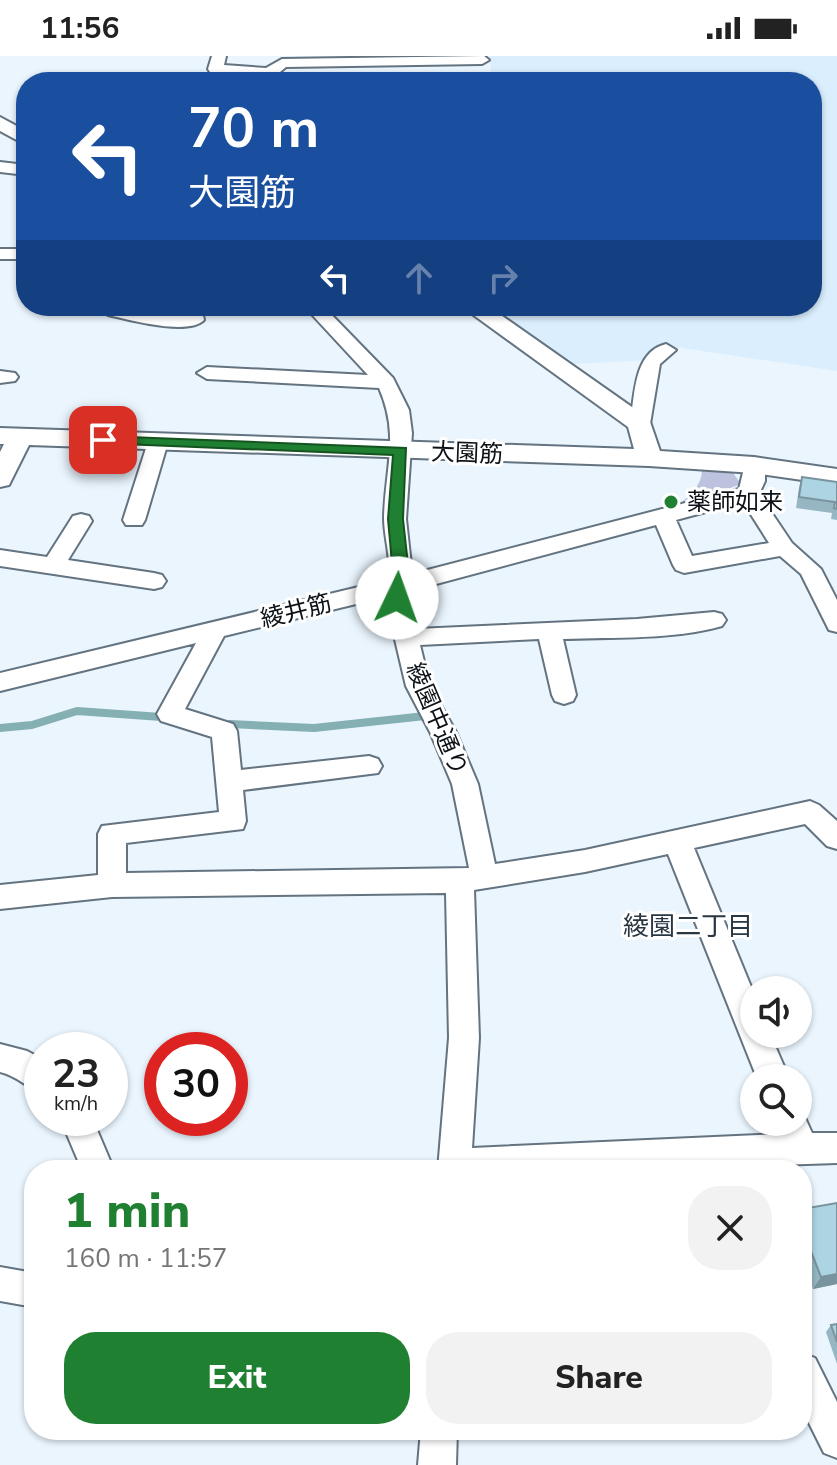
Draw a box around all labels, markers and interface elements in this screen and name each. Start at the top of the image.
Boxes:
text: 11:56 [40,8,119,49]
text: 70 m [188,90,319,167]
icon: left [56,104,160,208]
text: 大園筋 [188,169,296,218]
icon: left [313,256,357,300]
icon: ahead [397,256,441,300]
icon: right [481,256,525,300]
pin [69,406,137,474]
icon: arrive [81,418,125,462]
street label: 大園筋 [430,436,504,470]
place label: 薬師如来 [687,486,783,518]
marker: 薬師如来 [662,493,680,511]
position arrow [355,556,439,640]
street label: 綾井筋 [257,587,335,635]
street label: 綾園中通り [399,658,475,780]
district label: 綾園二丁目 [623,909,753,944]
map controls [740,976,812,1136]
button: sound [740,976,812,1048]
speed limit sign: 30 [144,1032,248,1136]
text: 23 [52,1047,100,1101]
button: search [740,1064,812,1136]
text: km/h [54,1090,98,1117]
text: 1 min [64,1178,190,1244]
button: close [688,1186,772,1270]
text: 160 m · 11:57 [64,1241,227,1276]
button: Exit [64,1332,410,1424]
button: Share [426,1332,772,1424]

